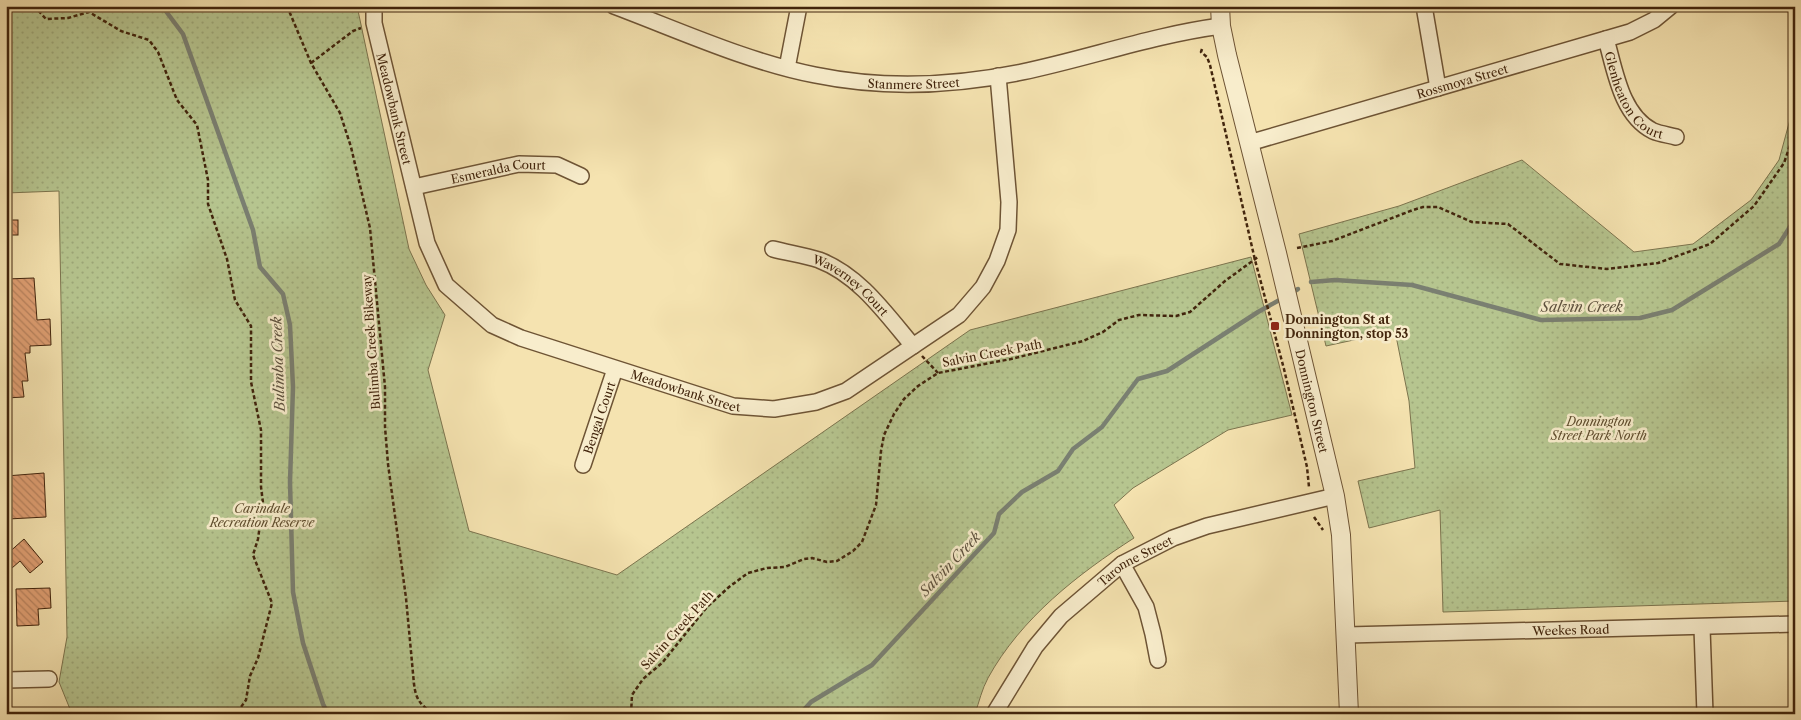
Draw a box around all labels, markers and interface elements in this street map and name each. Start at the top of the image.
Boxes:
street label: Glenheaton Court [1602,50,1665,141]
street label: Meadowbank Street [374,51,415,167]
street label: Rossmoya Street [1415,60,1510,101]
street label: Stanmere Street [867,74,961,92]
street label: Esmeralda Court [449,156,547,186]
street label: Waverney Court [810,251,893,319]
street label: Bulimba Creek Bikeway [359,274,383,410]
water label: Salvin Creek [1540,298,1624,316]
place label: Donnington St at Donnington, stop 53 [1285,312,1409,341]
water label: Bulimba Creek [267,316,289,413]
marker: Donnington St at Donnington, stop 53 [1269,320,1281,332]
street label: Salvin Creek Path [941,336,1044,370]
street label: Donnington Street [1293,348,1332,455]
street label: Meadowbank Street [629,366,742,414]
street label: Bengal Court [580,379,618,456]
park label: Donnington Street Park North [1550,414,1647,443]
park label: Carindale Recreation Reserve [209,501,315,530]
water label: Salvin Creek [915,527,985,601]
street label: Taronne Street [1094,532,1176,589]
street label: Salvin Creek Path [638,587,717,673]
street label: Weekes Road [1531,621,1610,638]

